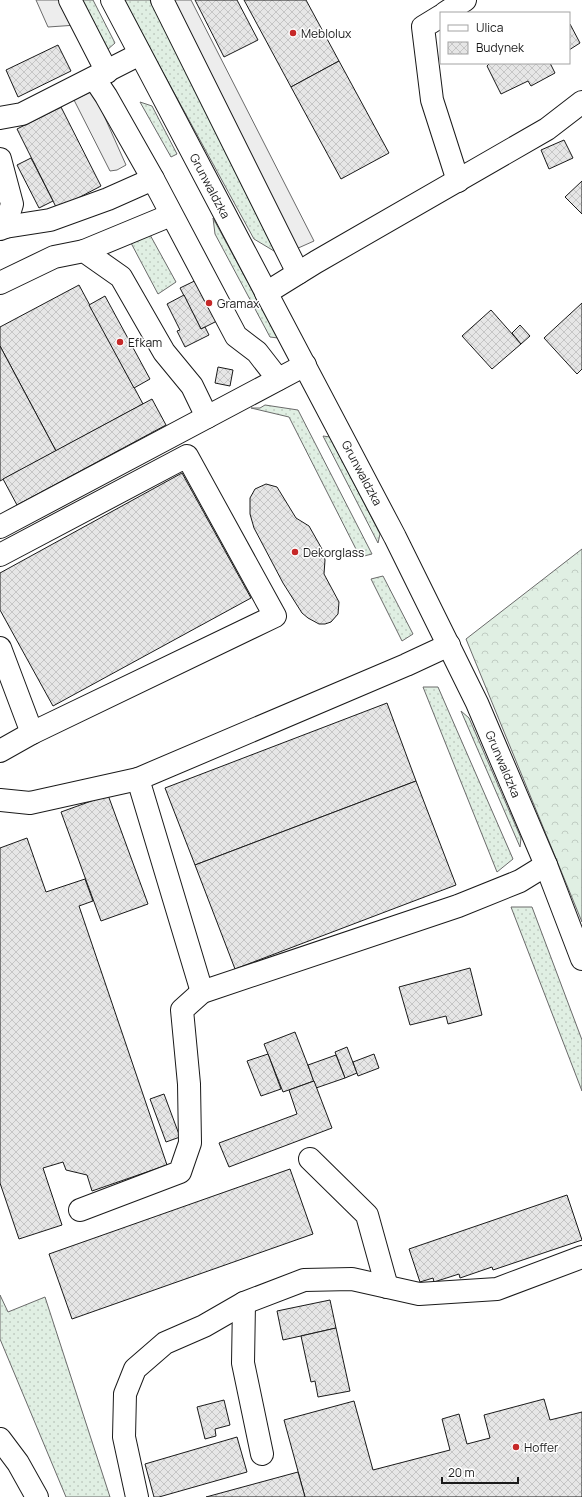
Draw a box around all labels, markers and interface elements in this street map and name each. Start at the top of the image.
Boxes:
legend [440,12,570,64]
text: Ulica [476,19,503,36]
place label: Meblolux [301,25,352,42]
marker: Meblolux [288,28,298,38]
text: Budynek [476,39,525,56]
street label: Grunwaldzka [186,150,234,222]
place label: Gramax [217,295,260,312]
marker: Gramax [204,298,214,308]
place label: Efkam [128,334,162,351]
marker: Efkam [115,337,125,347]
street label: Grunwaldzka [338,437,386,509]
place label: Dekorglass [303,544,364,561]
marker: Dekorglass [290,547,300,557]
street label: Grunwaldzka [481,728,525,800]
place label: Hoffer [524,1439,559,1456]
marker: Hoffer [511,1442,521,1452]
scale bar [442,1459,518,1485]
text: 20 m [448,1464,475,1481]

